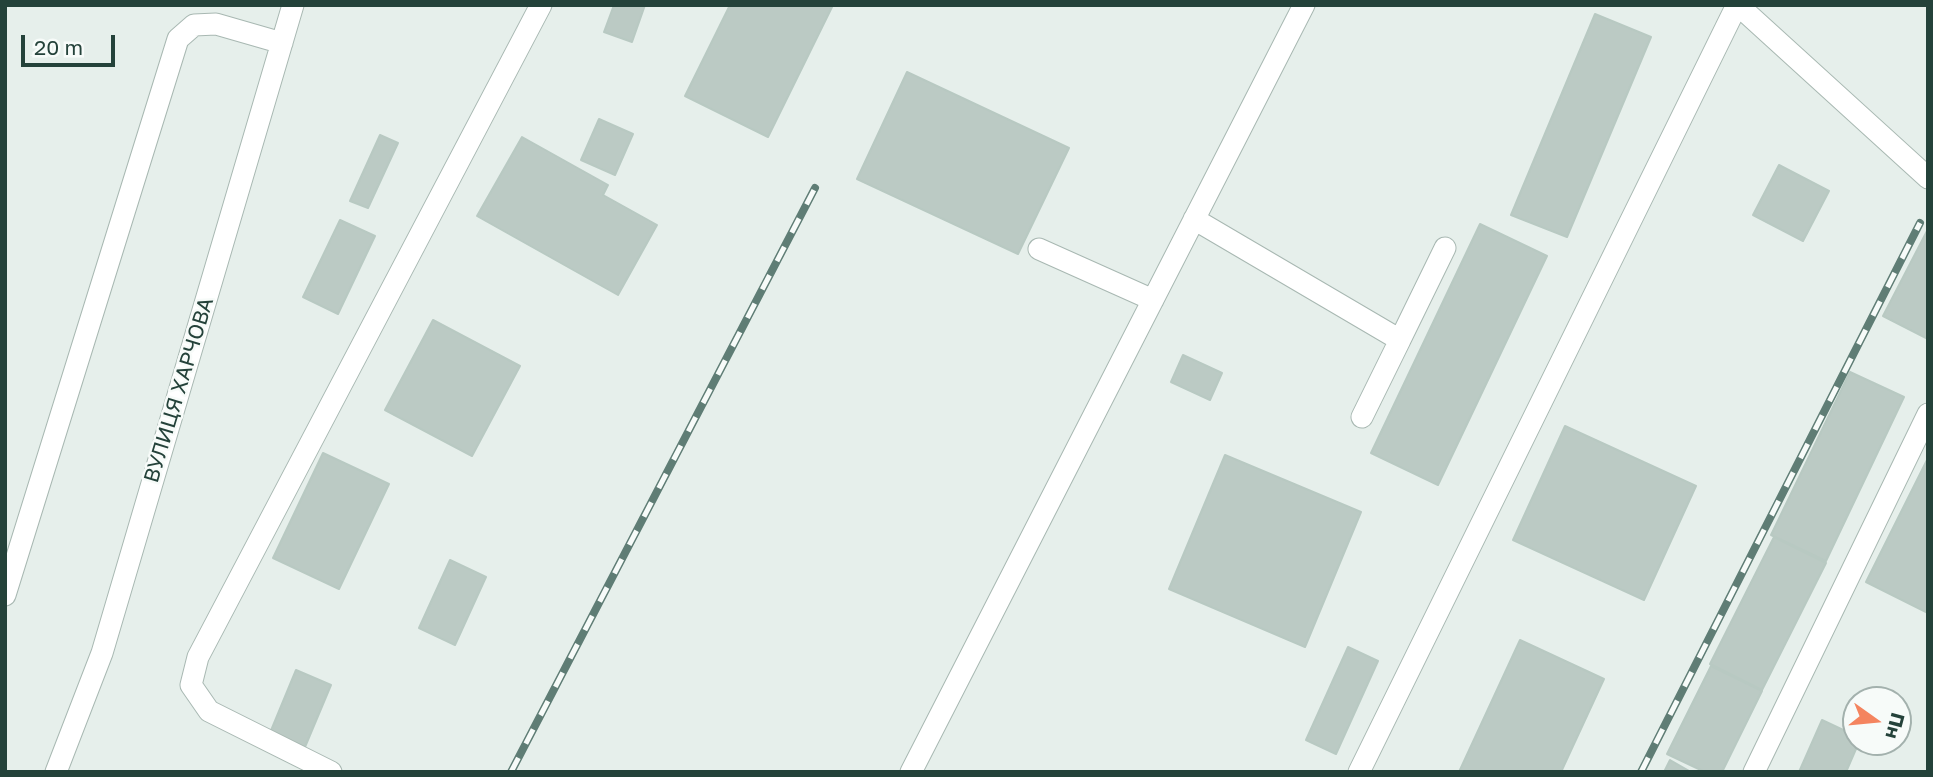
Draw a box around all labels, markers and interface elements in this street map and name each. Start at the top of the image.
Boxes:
scale bar [24,21,119,65]
text: 20 m [34,34,83,60]
street label: ВУЛИЦЯ ХАРЧОВА [139,294,219,486]
north arrow [1842,686,1912,756]
text: Пн [1881,711,1910,742]

